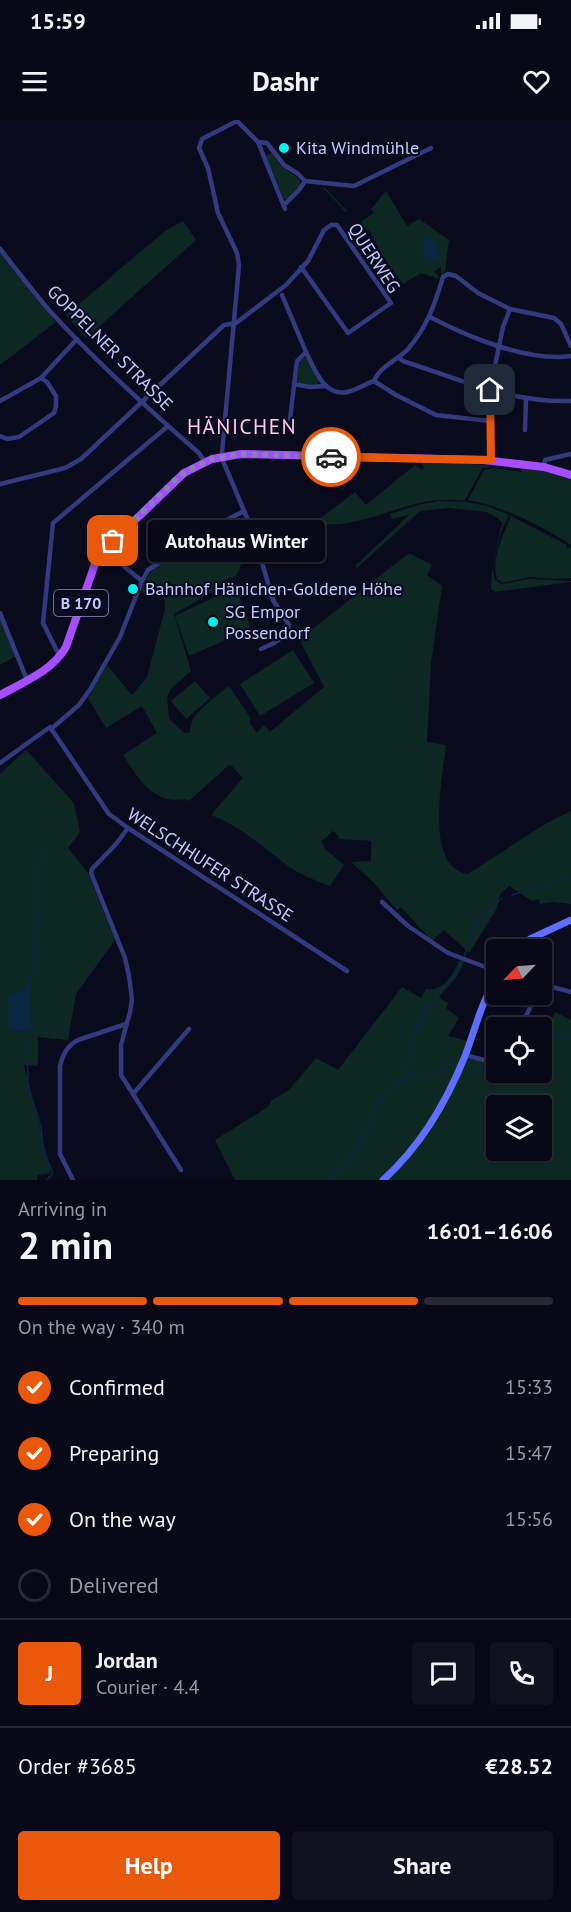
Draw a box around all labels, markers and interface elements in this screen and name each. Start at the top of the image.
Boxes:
text: 15:59 [30,7,86,35]
text: Dashr [252,64,319,98]
icon: menu [18,65,51,98]
icon: heart [520,65,553,98]
place label: Kita Windmühle [296,136,419,159]
marker: Kita Windmühle [277,141,291,155]
street label: QUERWEG [343,218,406,297]
street label: GOPPELNER STRASSE [43,280,178,415]
pin [464,364,515,415]
icon: home [473,373,506,406]
district label: HÄNICHEN [187,413,297,440]
courier [301,427,361,487]
icon: car [315,441,348,474]
pin [87,515,138,566]
callout: Autohaus Winter [149,520,326,562]
icon: bag [96,524,129,557]
text: Autohaus Winter [165,528,308,554]
place label: Bahnhof Hänichen-Goldene Höhe [145,577,402,600]
marker: Bahnhof Hänichen-Goldene Höhe [126,582,140,596]
road number: B 170 [54,590,108,616]
place label: SG Empor Possendorf [225,600,311,644]
marker: SG Empor Possendorf [206,615,220,629]
street label: WELSCHHUFER STRASSE [123,802,298,927]
north arrow [486,939,552,1005]
map controls [486,939,552,1161]
button: locate [486,1017,552,1083]
button: layers [486,1095,552,1161]
text: Arriving in [18,1196,107,1222]
text: 16:01–16:06 [427,1217,553,1245]
text: 2 min [18,1219,113,1270]
text: On the way · 340 m [18,1314,185,1340]
icon: check [18,1371,51,1404]
text: Confirmed [69,1373,165,1401]
text: 15:33 [505,1374,553,1400]
icon: check [18,1437,51,1470]
text: Preparing [69,1439,159,1467]
text: 15:47 [505,1440,553,1466]
icon: check [18,1503,51,1536]
text: On the way [69,1505,176,1533]
text: 15:56 [505,1506,553,1532]
text: Delivered [69,1571,159,1599]
button: chat [412,1642,475,1705]
button: phone [490,1642,553,1705]
text: Jordan [96,1646,158,1674]
text: J [46,1659,53,1687]
text: Courier · 4.4 [96,1674,199,1700]
text: Order #3685 [18,1752,137,1780]
text: €28.52 [485,1752,553,1780]
button: Help [18,1831,280,1900]
button: Share [292,1831,553,1900]

